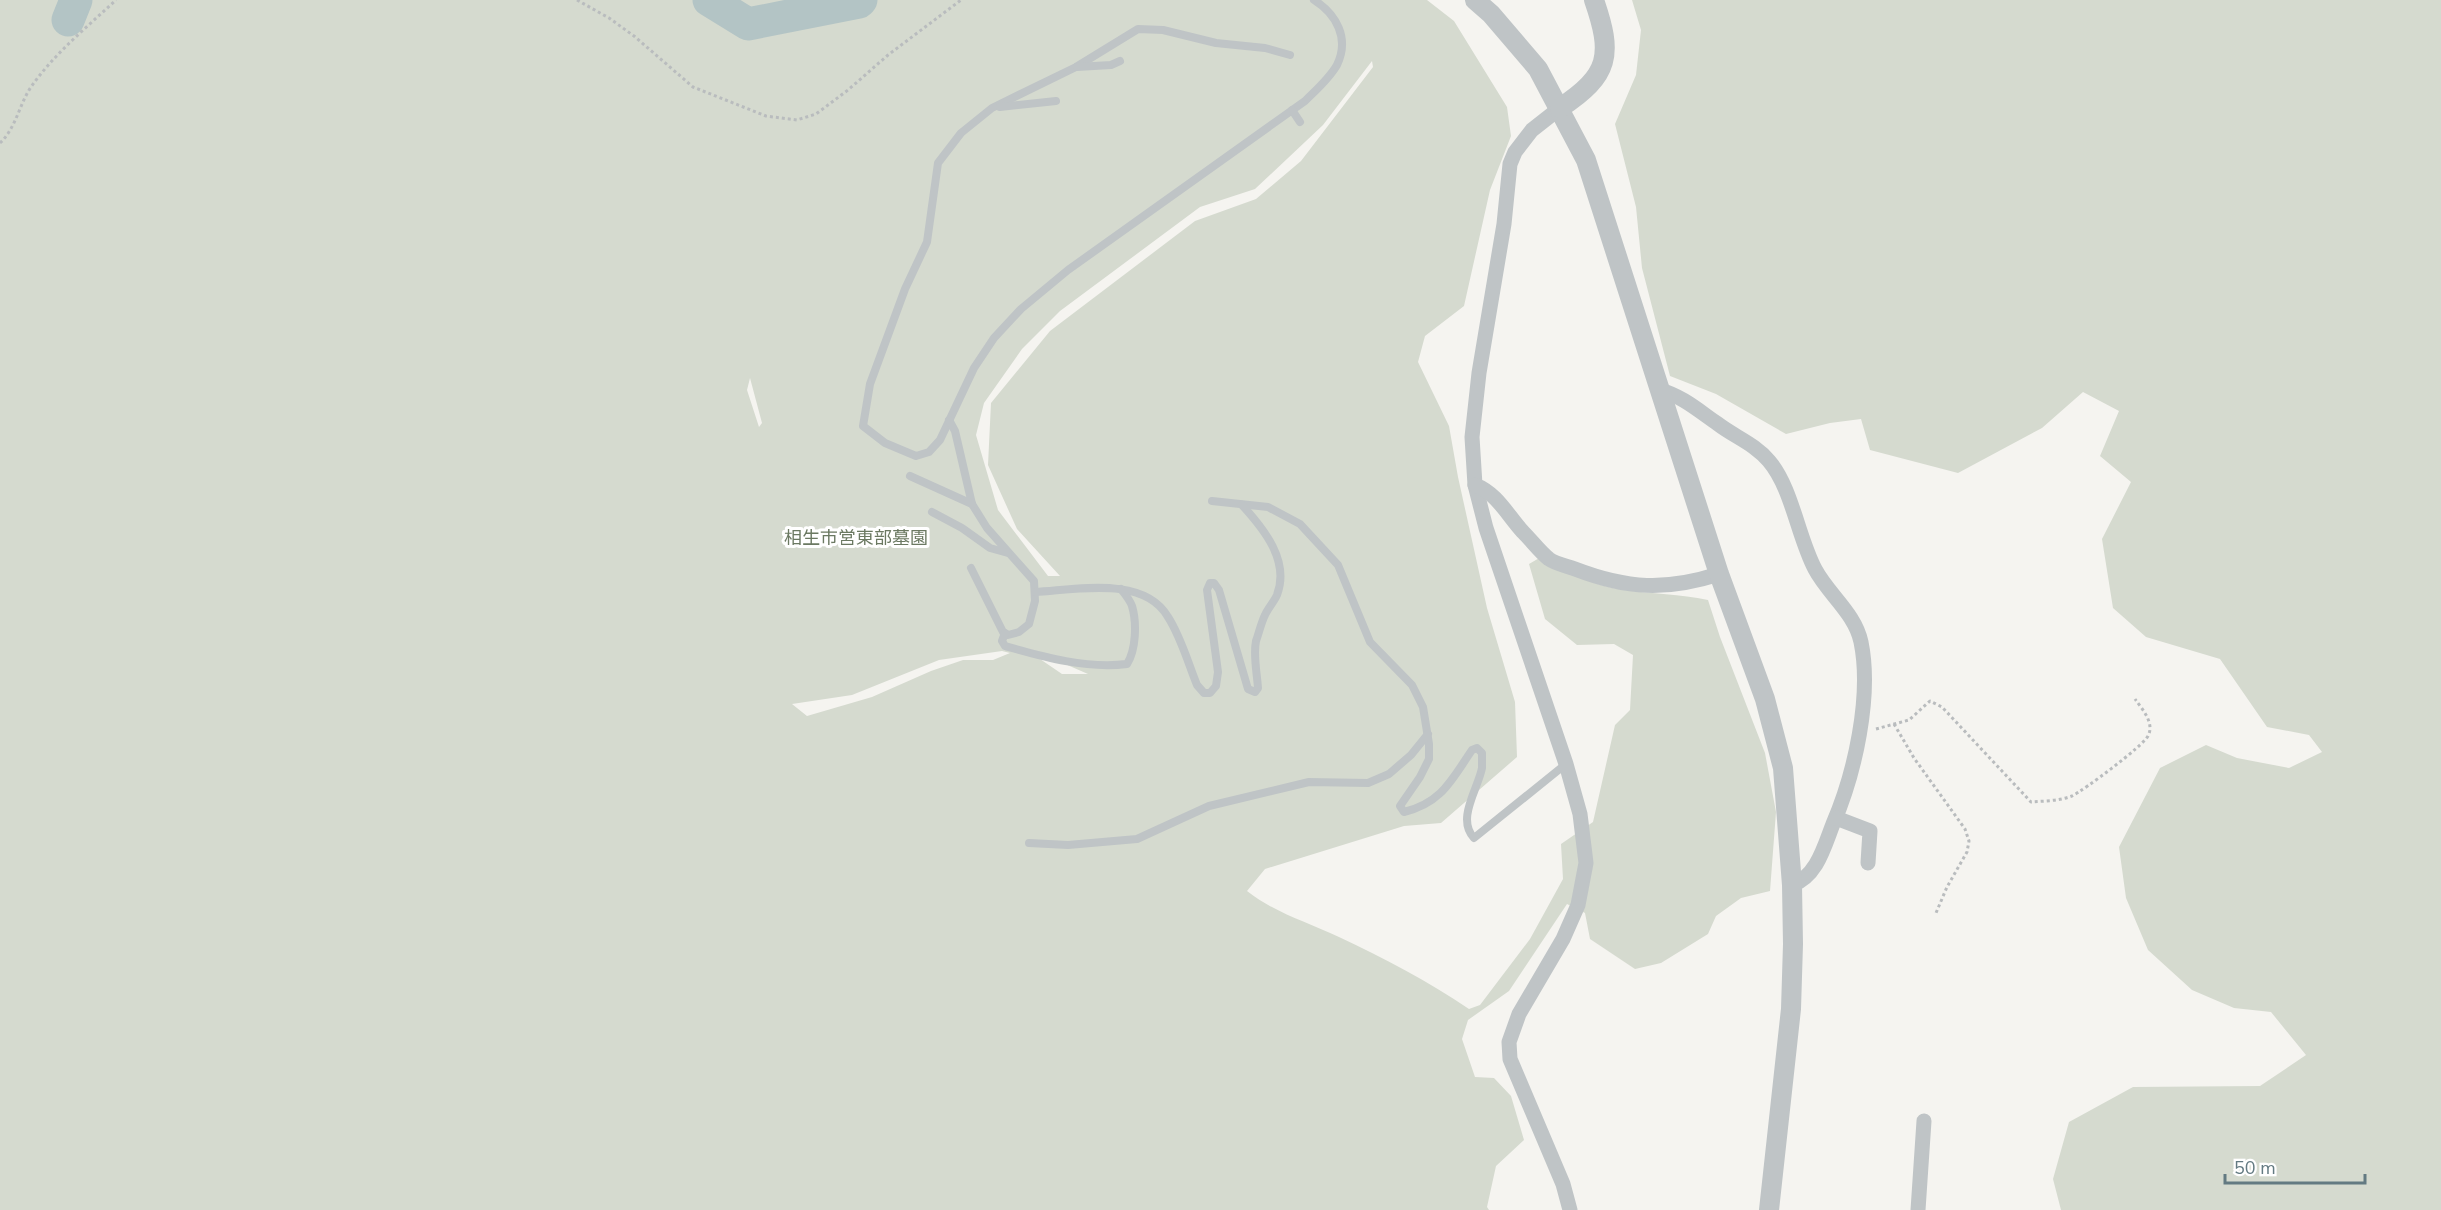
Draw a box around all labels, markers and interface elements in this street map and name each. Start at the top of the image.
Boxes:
park label: 相生市営東部墓園 [784,526,928,550]
scale bar [2225,1147,2364,1185]
text: 50 m [2234,1156,2276,1180]

